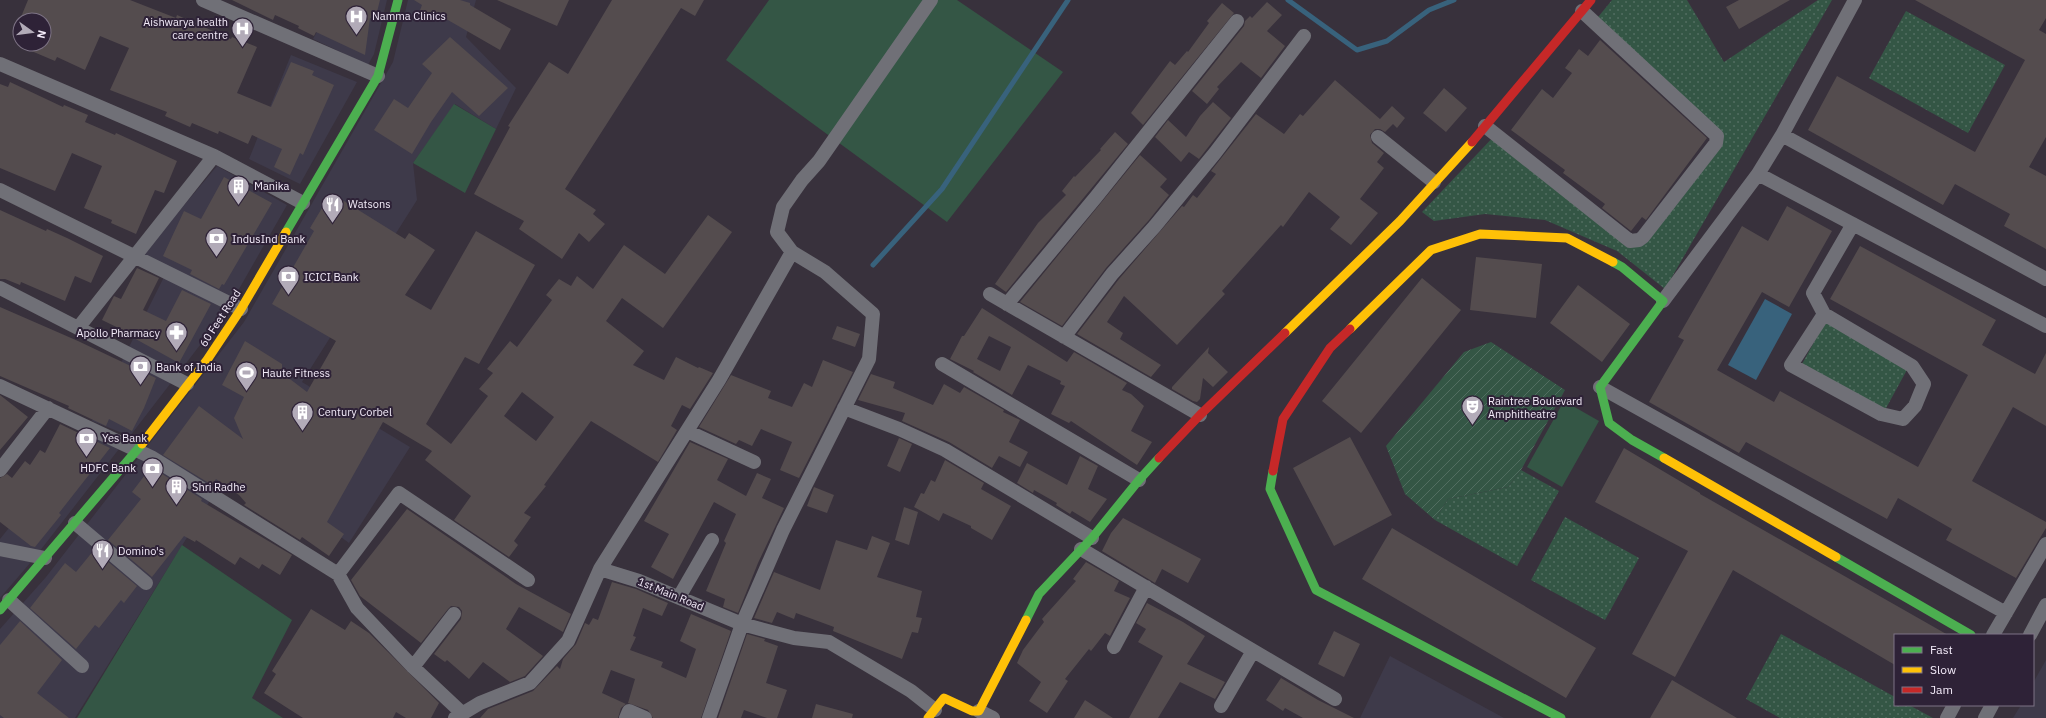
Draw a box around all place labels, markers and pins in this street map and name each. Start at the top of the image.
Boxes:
hospital icon: Namma Clinics [343,3,369,36]
place label: Namma Clinics [372,9,446,23]
place label: Aishwarya health care centre [143,15,228,42]
hospital icon: Aishwarya health care centre [230,15,256,48]
building icon: Manika [226,173,252,206]
place label: Manika [254,179,290,193]
restaurant icon: Watsons [320,191,346,224]
place label: Watsons [348,197,391,211]
bank icon: IndusInd Bank [204,226,230,259]
place label: IndusInd Bank [232,232,306,246]
bank icon: ICICI Bank [275,264,301,297]
place label: ICICI Bank [304,270,359,284]
pharmacy icon: Apollo Pharmacy [163,320,189,353]
place label: Apollo Pharmacy [76,326,161,340]
bank icon: Bank of India [127,354,153,387]
place label: Bank of India [156,360,222,374]
sports icon: Haute Fitness [233,360,259,393]
place label: Haute Fitness [262,366,330,380]
theatre icon: Raintree Boulevard Amphitheatre [1460,394,1486,427]
place label: Raintree Boulevard Amphitheatre [1488,394,1582,421]
building icon: Century Corbel [289,399,315,432]
place label: Century Corbel [318,405,392,419]
bank icon: Yes Bank [73,425,99,458]
place label: Yes Bank [102,431,147,445]
bank icon: HDFC Bank [139,455,165,488]
place label: HDFC Bank [80,461,136,475]
building icon: Shri Radhe [164,474,190,507]
place label: Shri Radhe [192,480,246,494]
restaurant icon: Domino's [90,538,116,571]
place label: Domino's [118,544,164,558]

